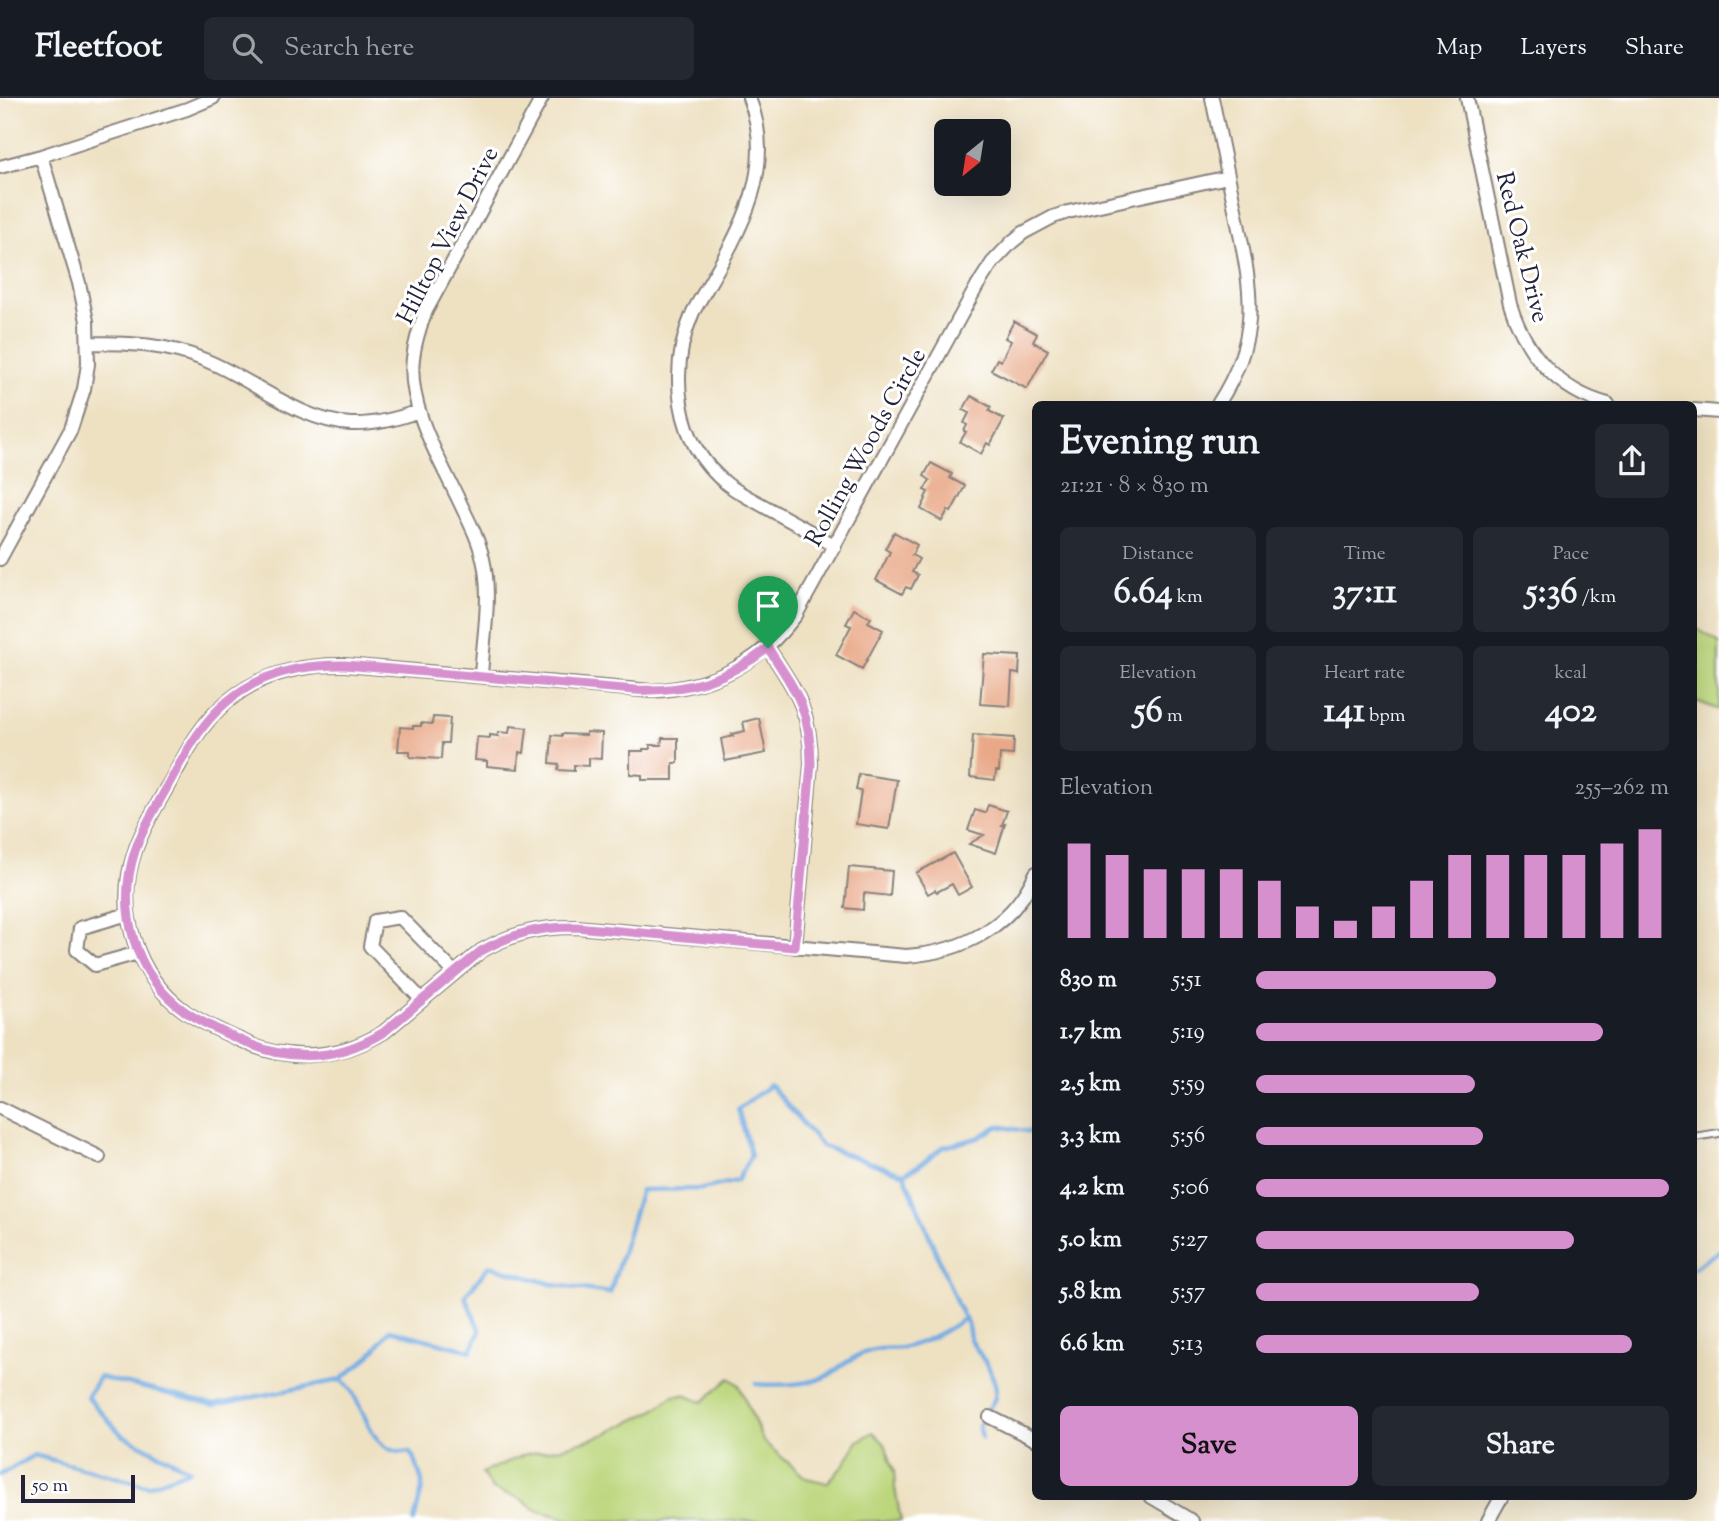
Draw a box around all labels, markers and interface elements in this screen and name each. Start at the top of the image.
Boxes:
search box [204,17,694,80]
text: Fleetfoot [35,24,162,72]
icon: search [228,29,266,67]
text: Search here [284,30,414,67]
text: Map [1436,31,1482,65]
text: Layers [1520,31,1587,65]
text: Share [1625,31,1684,65]
north arrow [934,119,1012,196]
map controls [934,119,1011,196]
street label: Hilltop View Drive [389,141,508,330]
street label: Red Oak Drive [1486,169,1556,326]
street label: Rolling Woods Circle [798,343,935,553]
text: Evening run [1060,417,1260,471]
button: share [1595,424,1669,498]
text: 21:21 · 8 × 830 m [1060,470,1209,503]
text: Distance [1122,541,1194,568]
text: Time [1343,541,1386,568]
text: Pace [1553,541,1589,568]
text: 6.64 [1113,568,1173,619]
text: 37:11 [1332,568,1397,619]
text: 5:36 [1525,568,1578,619]
pin [738,576,798,648]
text: km [1173,584,1203,611]
text: /km [1578,584,1616,611]
icon: arrive [749,587,787,625]
text: Elevation [1120,660,1197,687]
text: Heart rate [1324,660,1405,687]
text: kcal [1554,660,1587,687]
text: 56 [1134,687,1163,738]
text: 141 [1324,687,1365,738]
text: 402 [1545,687,1597,738]
text: m [1163,703,1183,730]
text: bpm [1365,703,1405,730]
text: Elevation [1060,772,1153,805]
text: 255–262 m [1574,772,1669,805]
text: 830 m [1060,964,1117,997]
text: 5:51 [1172,964,1202,997]
text: 1.7 km [1060,1016,1122,1049]
text: 5:19 [1172,1016,1205,1049]
text: 2.5 km [1060,1068,1121,1101]
text: 5:59 [1172,1068,1205,1101]
text: 3.3 km [1060,1120,1121,1153]
text: 5:56 [1172,1120,1205,1153]
text: 4.2 km [1060,1172,1125,1205]
text: 5:06 [1172,1172,1209,1205]
text: 5.0 km [1060,1224,1122,1257]
text: 5:27 [1172,1224,1208,1257]
text: 5.8 km [1060,1276,1122,1309]
text: 5:57 [1172,1276,1205,1309]
text: 6.6 km [1060,1328,1124,1361]
text: 5:13 [1172,1328,1203,1361]
button: Save [1060,1406,1358,1486]
button: Share [1372,1406,1669,1486]
scale bar [21,1472,135,1504]
text: 50 m [32,1473,68,1500]

